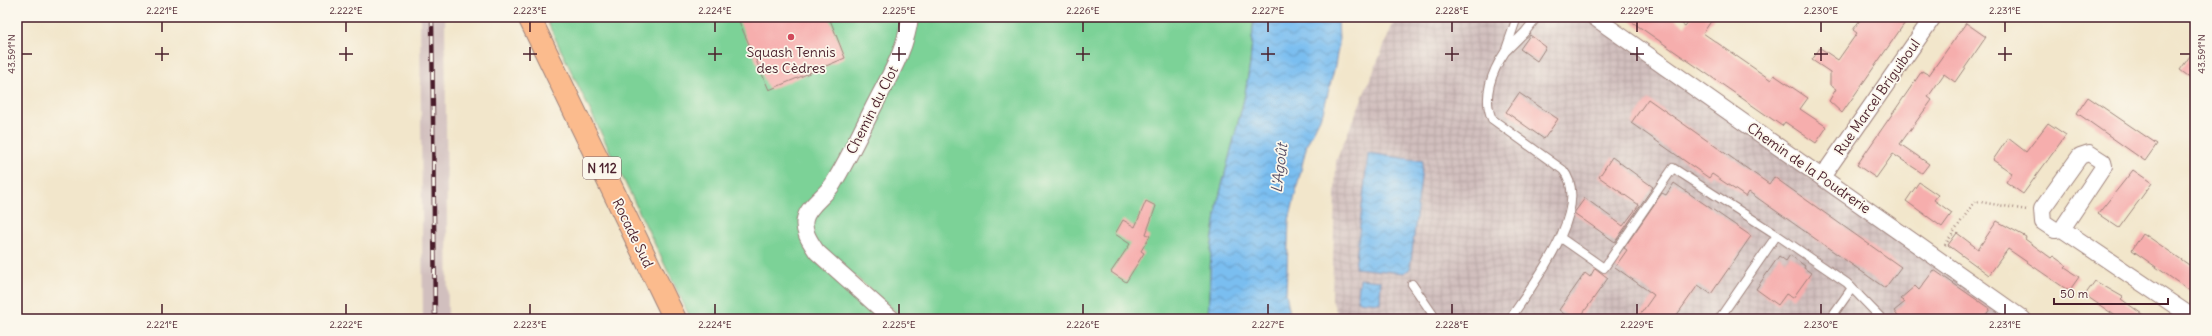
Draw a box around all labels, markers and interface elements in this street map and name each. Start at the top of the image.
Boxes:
text: 2.221°E [146,4,178,17]
text: 2.222°E [329,4,363,17]
text: 2.223°E [513,4,547,17]
text: 2.224°E [698,4,732,17]
text: 2.225°E [882,4,916,17]
text: 2.226°E [1066,4,1100,17]
text: 2.227°E [1252,4,1284,17]
text: 2.228°E [1435,4,1469,17]
text: 2.229°E [1620,4,1654,17]
text: 2.230°E [1804,4,1838,17]
text: 2.231°E [1989,4,2021,17]
marker: Squash Tennis des Cèdres [786,32,796,42]
text: 43.591°N [5,34,18,74]
text: 43.591°N [2195,34,2208,74]
street label: Rue Marcel Briguiboul [1830,35,1924,159]
place label: Squash Tennis des Cèdres [746,43,836,77]
street label: Chemin du Clot [842,63,902,157]
street label: Chemin de la Poudrerie [1744,119,1874,217]
water label: L'Agoût [1267,140,1292,194]
road number: N 112 [583,157,621,179]
street label: Rocade Sud [609,195,657,271]
scale bar [2054,280,2168,306]
text: 50 m [2060,286,2089,301]
text: 2.221°E [146,318,178,331]
text: 2.222°E [329,318,363,331]
text: 2.223°E [513,318,547,331]
text: 2.224°E [698,318,732,331]
text: 2.225°E [882,318,916,331]
text: 2.226°E [1066,318,1100,331]
text: 2.227°E [1252,318,1284,331]
text: 2.228°E [1435,318,1469,331]
text: 2.229°E [1620,318,1654,331]
text: 2.230°E [1804,318,1838,331]
text: 2.231°E [1989,318,2021,331]

